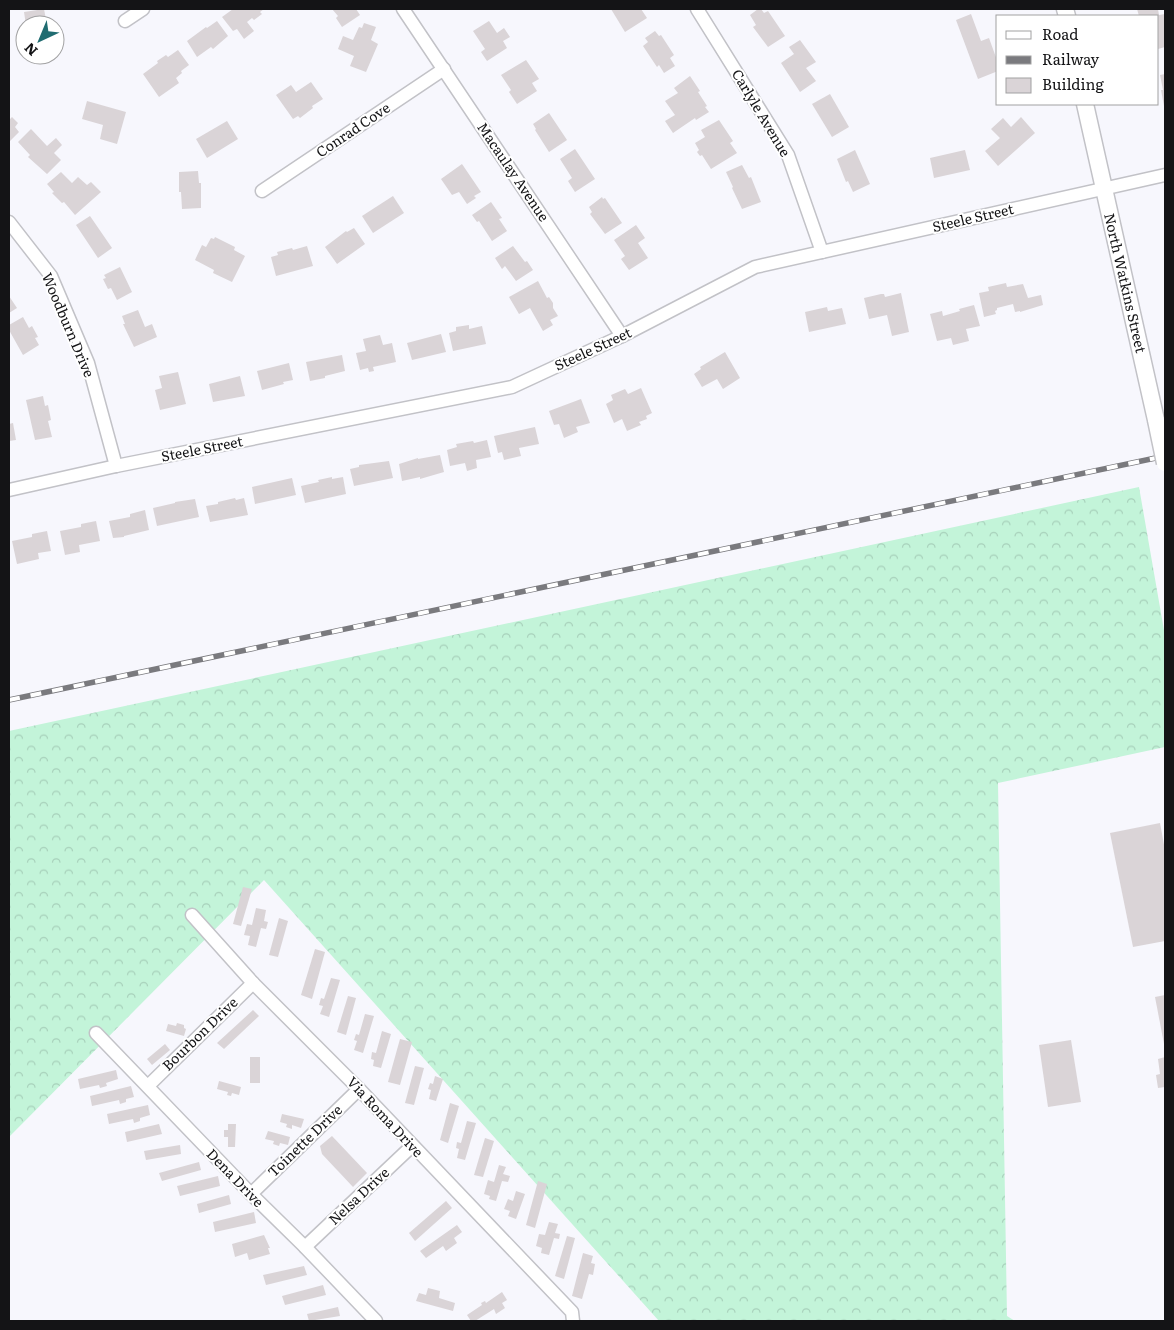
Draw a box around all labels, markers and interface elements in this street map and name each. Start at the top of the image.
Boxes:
north arrow [15,15,65,65]
legend [996,15,1159,105]
text: Road [1042,22,1078,45]
text: N [19,39,41,61]
text: Railway [1042,47,1100,70]
street label: Carlyle Avenue [728,65,796,160]
text: Building [1042,72,1104,95]
street label: Conrad Cove [311,97,393,161]
street label: Macaulay Avenue [473,118,554,225]
street label: Steele Street [930,198,1016,236]
street label: North Watkins Street [1100,211,1152,355]
street label: Woodburn Drive [38,269,100,380]
street label: Steele Street [551,321,635,375]
street label: Steele Street [159,430,245,466]
street label: Bourbon Drive [157,992,241,1075]
street label: Via Roma Drive [343,1072,428,1161]
street label: Toinette Drive [263,1100,346,1181]
street label: Dena Drive [203,1144,269,1211]
street label: Nelsa Drive [324,1162,393,1229]

